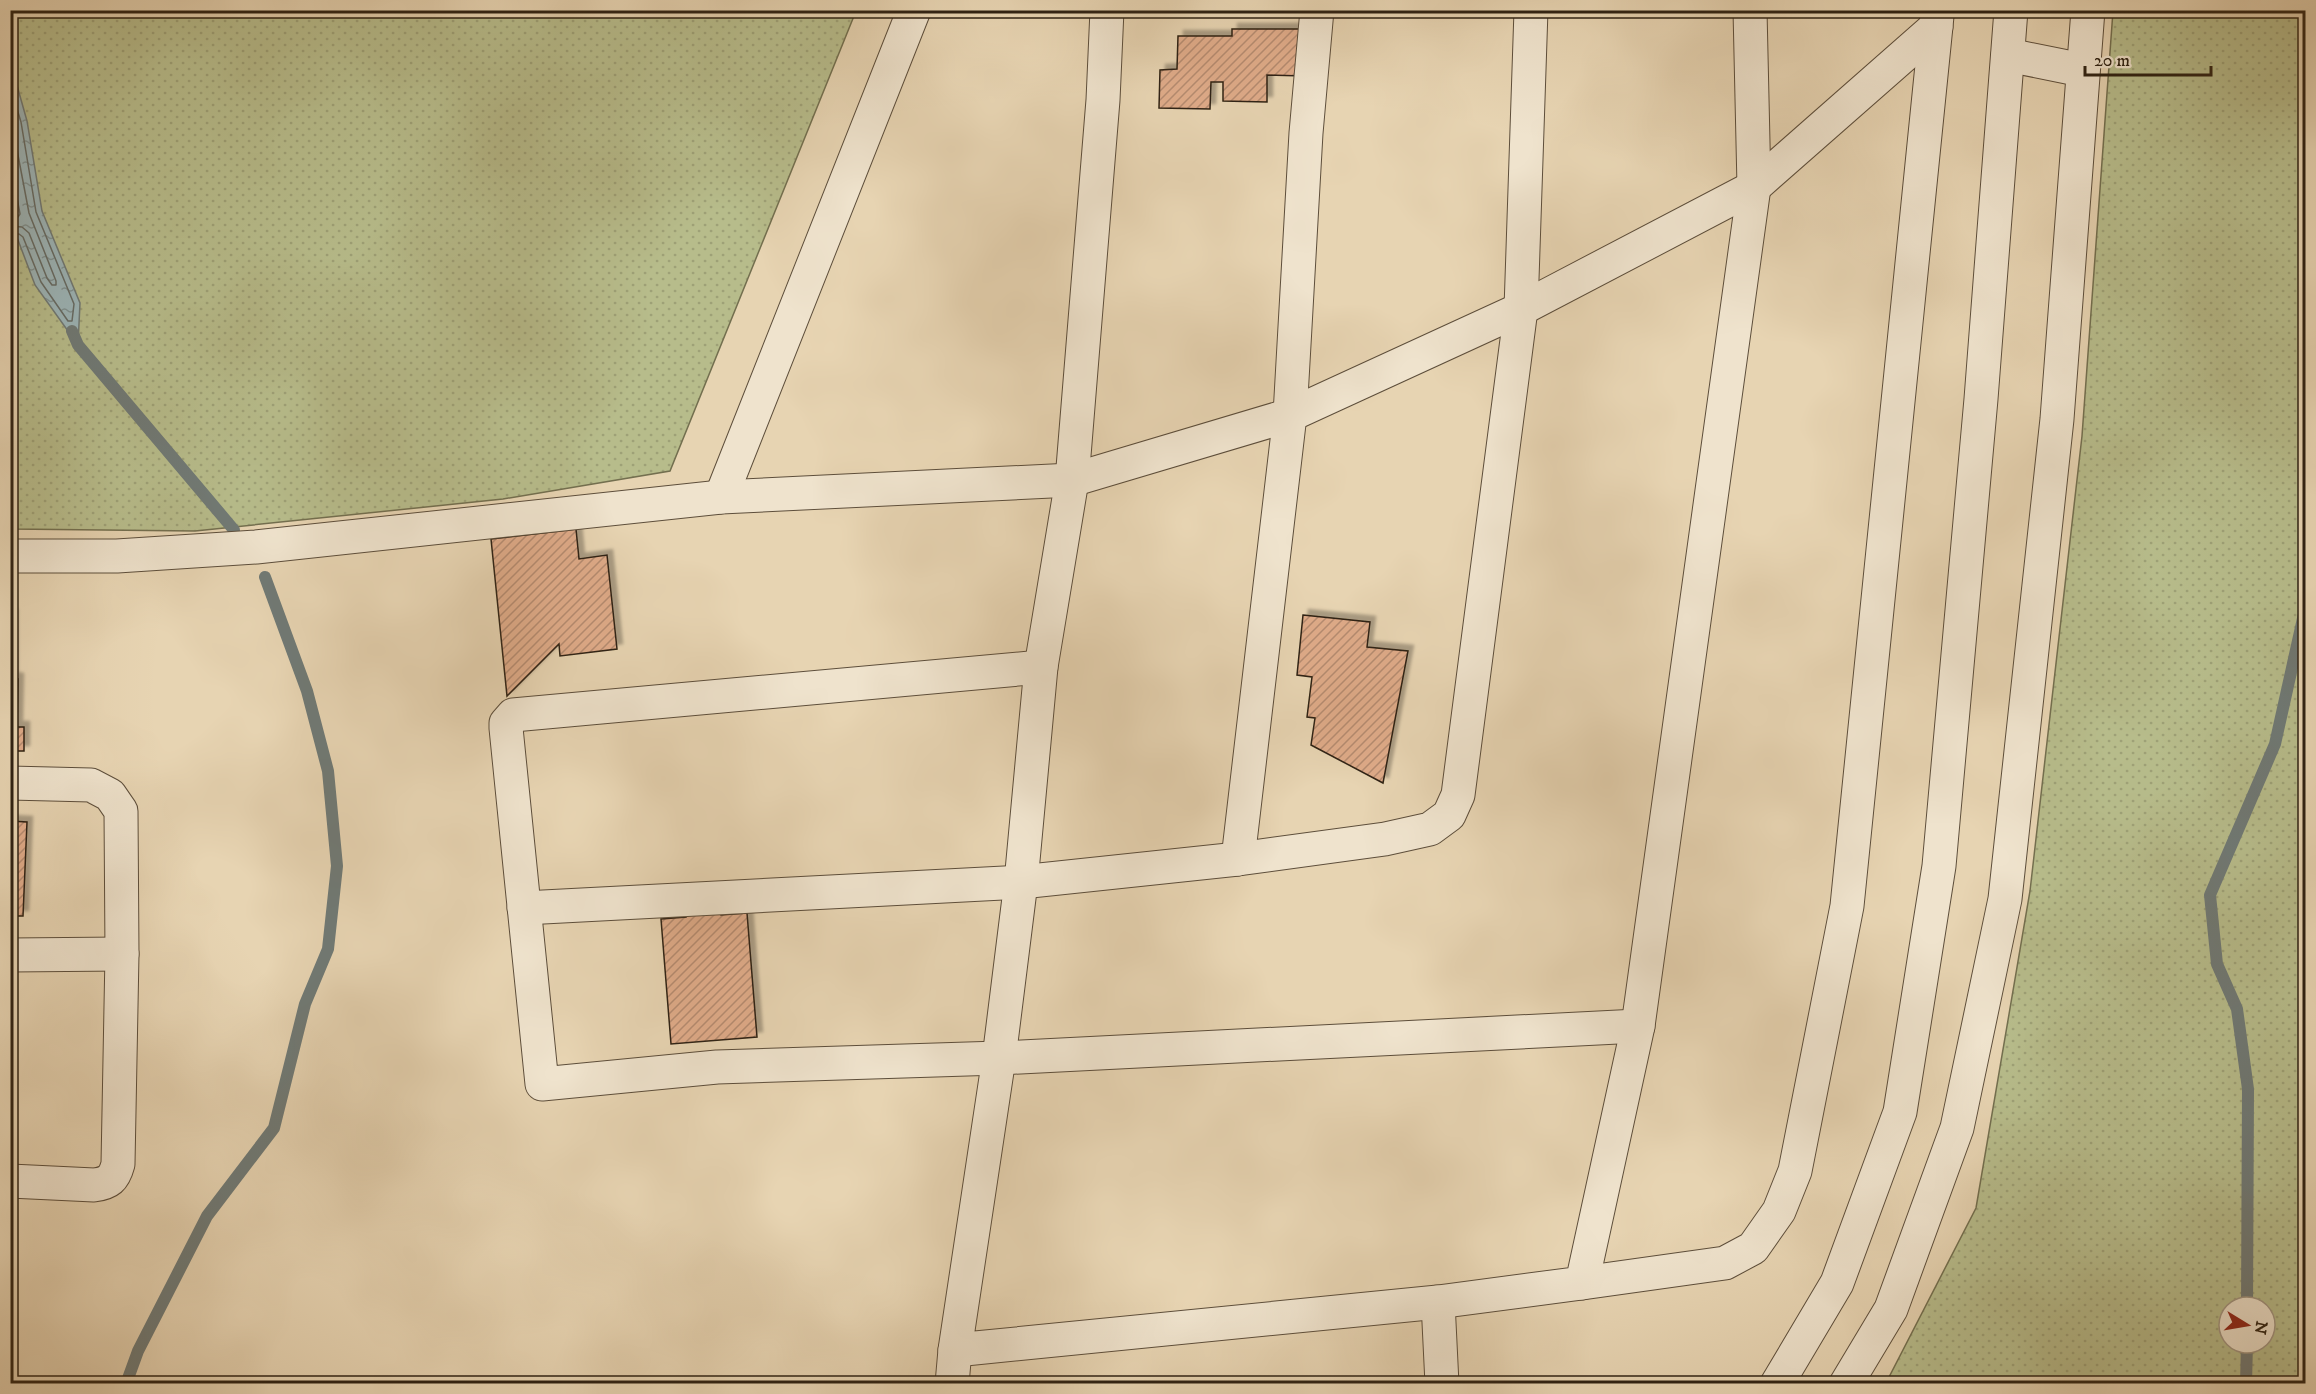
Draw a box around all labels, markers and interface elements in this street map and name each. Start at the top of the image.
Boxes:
scale bar [2085,39,2211,77]
text: 20 m [2094,50,2130,72]
north arrow [2217,1295,2277,1355]
text: N [2250,1319,2272,1336]

